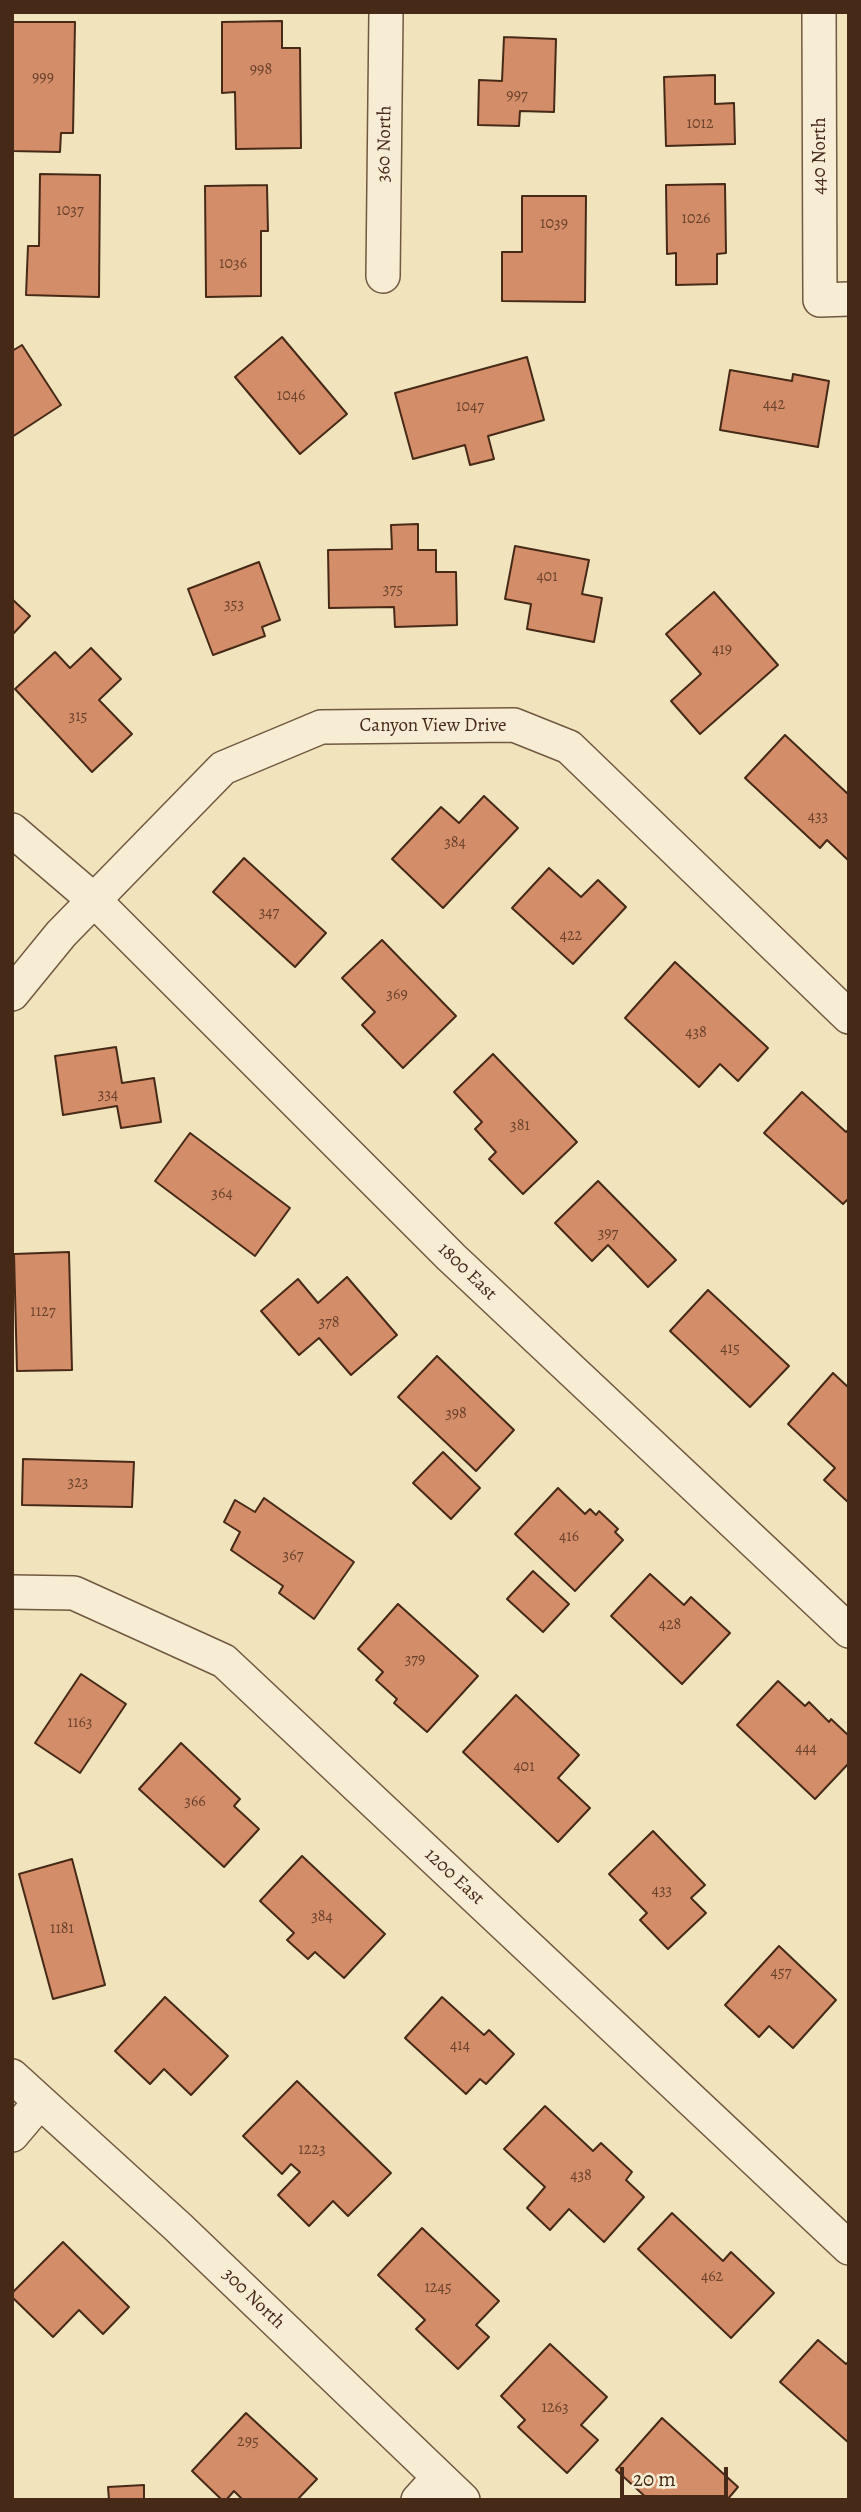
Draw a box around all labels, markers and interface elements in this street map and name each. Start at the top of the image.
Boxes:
house number: 998 [250,60,272,80]
house number: 999 [32,68,54,88]
house number: 997 [506,86,528,106]
street label: 360 North [373,105,397,183]
house number: 1012 [686,114,714,134]
street label: 440 North [809,117,831,195]
house number: 1037 [56,201,84,221]
house number: 1026 [682,209,710,229]
house number: 1039 [540,214,568,234]
house number: 1036 [219,254,247,274]
house number: 1046 [277,386,305,406]
house number: 442 [763,395,785,415]
house number: 1047 [456,397,484,417]
house number: 401 [536,567,558,587]
house number: 375 [383,580,403,600]
house number: 353 [224,595,244,615]
house number: 419 [712,640,732,660]
house number: 315 [68,707,88,727]
street label: Canyon View Drive [359,715,507,737]
house number: 433 [808,807,828,827]
house number: 384 [444,833,466,853]
house number: 347 [259,903,279,923]
house number: 422 [560,926,582,946]
house number: 369 [386,985,408,1005]
house number: 438 [685,1023,707,1043]
house number: 334 [98,1085,118,1105]
house number: 381 [510,1116,530,1136]
house number: 364 [211,1184,233,1204]
house number: 397 [598,1224,618,1244]
street label: 1800 East [433,1238,501,1306]
house number: 1127 [30,1302,56,1322]
house number: 378 [318,1313,340,1333]
house number: 415 [720,1339,740,1359]
house number: 398 [445,1404,467,1424]
house number: 323 [68,1473,88,1493]
house number: 416 [559,1527,579,1547]
house number: 367 [283,1546,303,1566]
house number: 428 [659,1615,681,1635]
house number: 379 [405,1650,425,1670]
house number: 1163 [68,1713,92,1733]
house number: 444 [795,1739,817,1759]
house number: 401 [513,1757,535,1777]
house number: 366 [184,1792,206,1812]
street label: 1200 East [419,1844,489,1910]
house number: 433 [652,1881,672,1901]
house number: 384 [311,1907,333,1927]
house number: 1181 [50,1919,74,1939]
house number: 457 [771,1963,791,1983]
house number: 414 [450,2036,470,2056]
house number: 1223 [298,2140,326,2160]
house number: 438 [570,2166,592,2186]
street label: 300 North [217,2264,289,2334]
house number: 462 [701,2267,723,2287]
house number: 1245 [424,2278,452,2298]
house number: 1263 [541,2398,569,2418]
house number: 295 [237,2432,259,2452]
scale bar [623,2452,732,2496]
text: 20 m [633,2465,676,2493]

